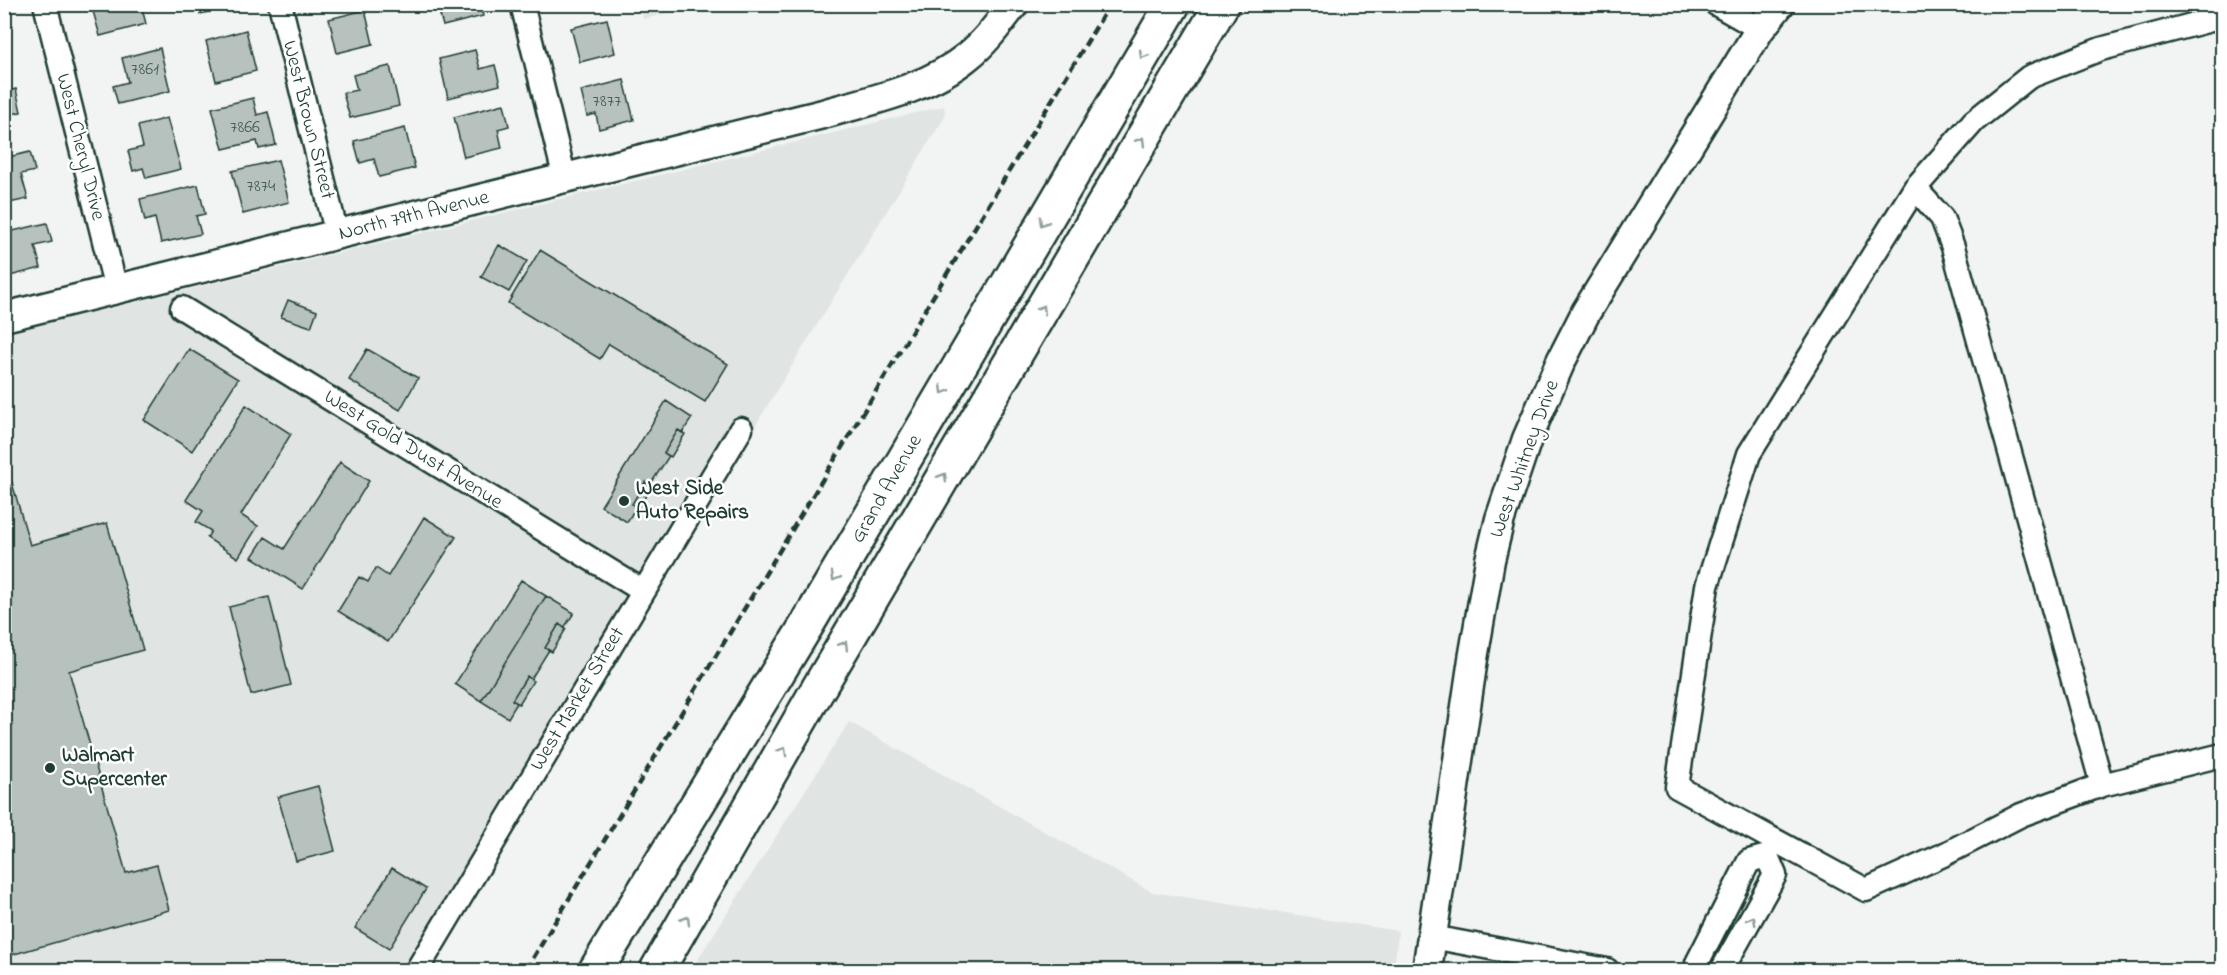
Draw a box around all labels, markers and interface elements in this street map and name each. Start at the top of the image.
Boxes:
street label: West Brown Street [274,38,342,202]
one-way arrow [1138,49,1150,59]
house number: 7861 [131,57,159,83]
street label: West Cheryl Drive [45,70,113,225]
house number: 7877 [593,89,622,115]
house number: 7866 [230,115,260,141]
one-way arrow [1134,137,1145,147]
house number: 7874 [247,174,276,200]
street label: North 79th Avenue [336,183,493,249]
one-way arrow [1038,216,1050,226]
one-way arrow [1035,305,1046,315]
street label: West Whitney Drive [1482,375,1570,543]
street label: West Gold Dust Avenue [318,383,509,518]
one-way arrow [940,384,952,394]
street label: Grand Avenue [844,429,931,549]
one-way arrow [936,473,947,483]
place label: West Side Auto Repairs [636,474,749,528]
marker: West Side Auto Repairs [617,494,631,508]
one-way arrow [831,571,842,581]
street label: West Market Street [523,621,633,777]
one-way arrow [837,641,848,651]
place label: Walmart Supercenter [62,741,167,795]
one-way arrow [776,747,787,757]
marker: Walmart Supercenter [43,761,57,775]
one-way arrow [679,916,691,926]
one-way arrow [1745,916,1756,926]

